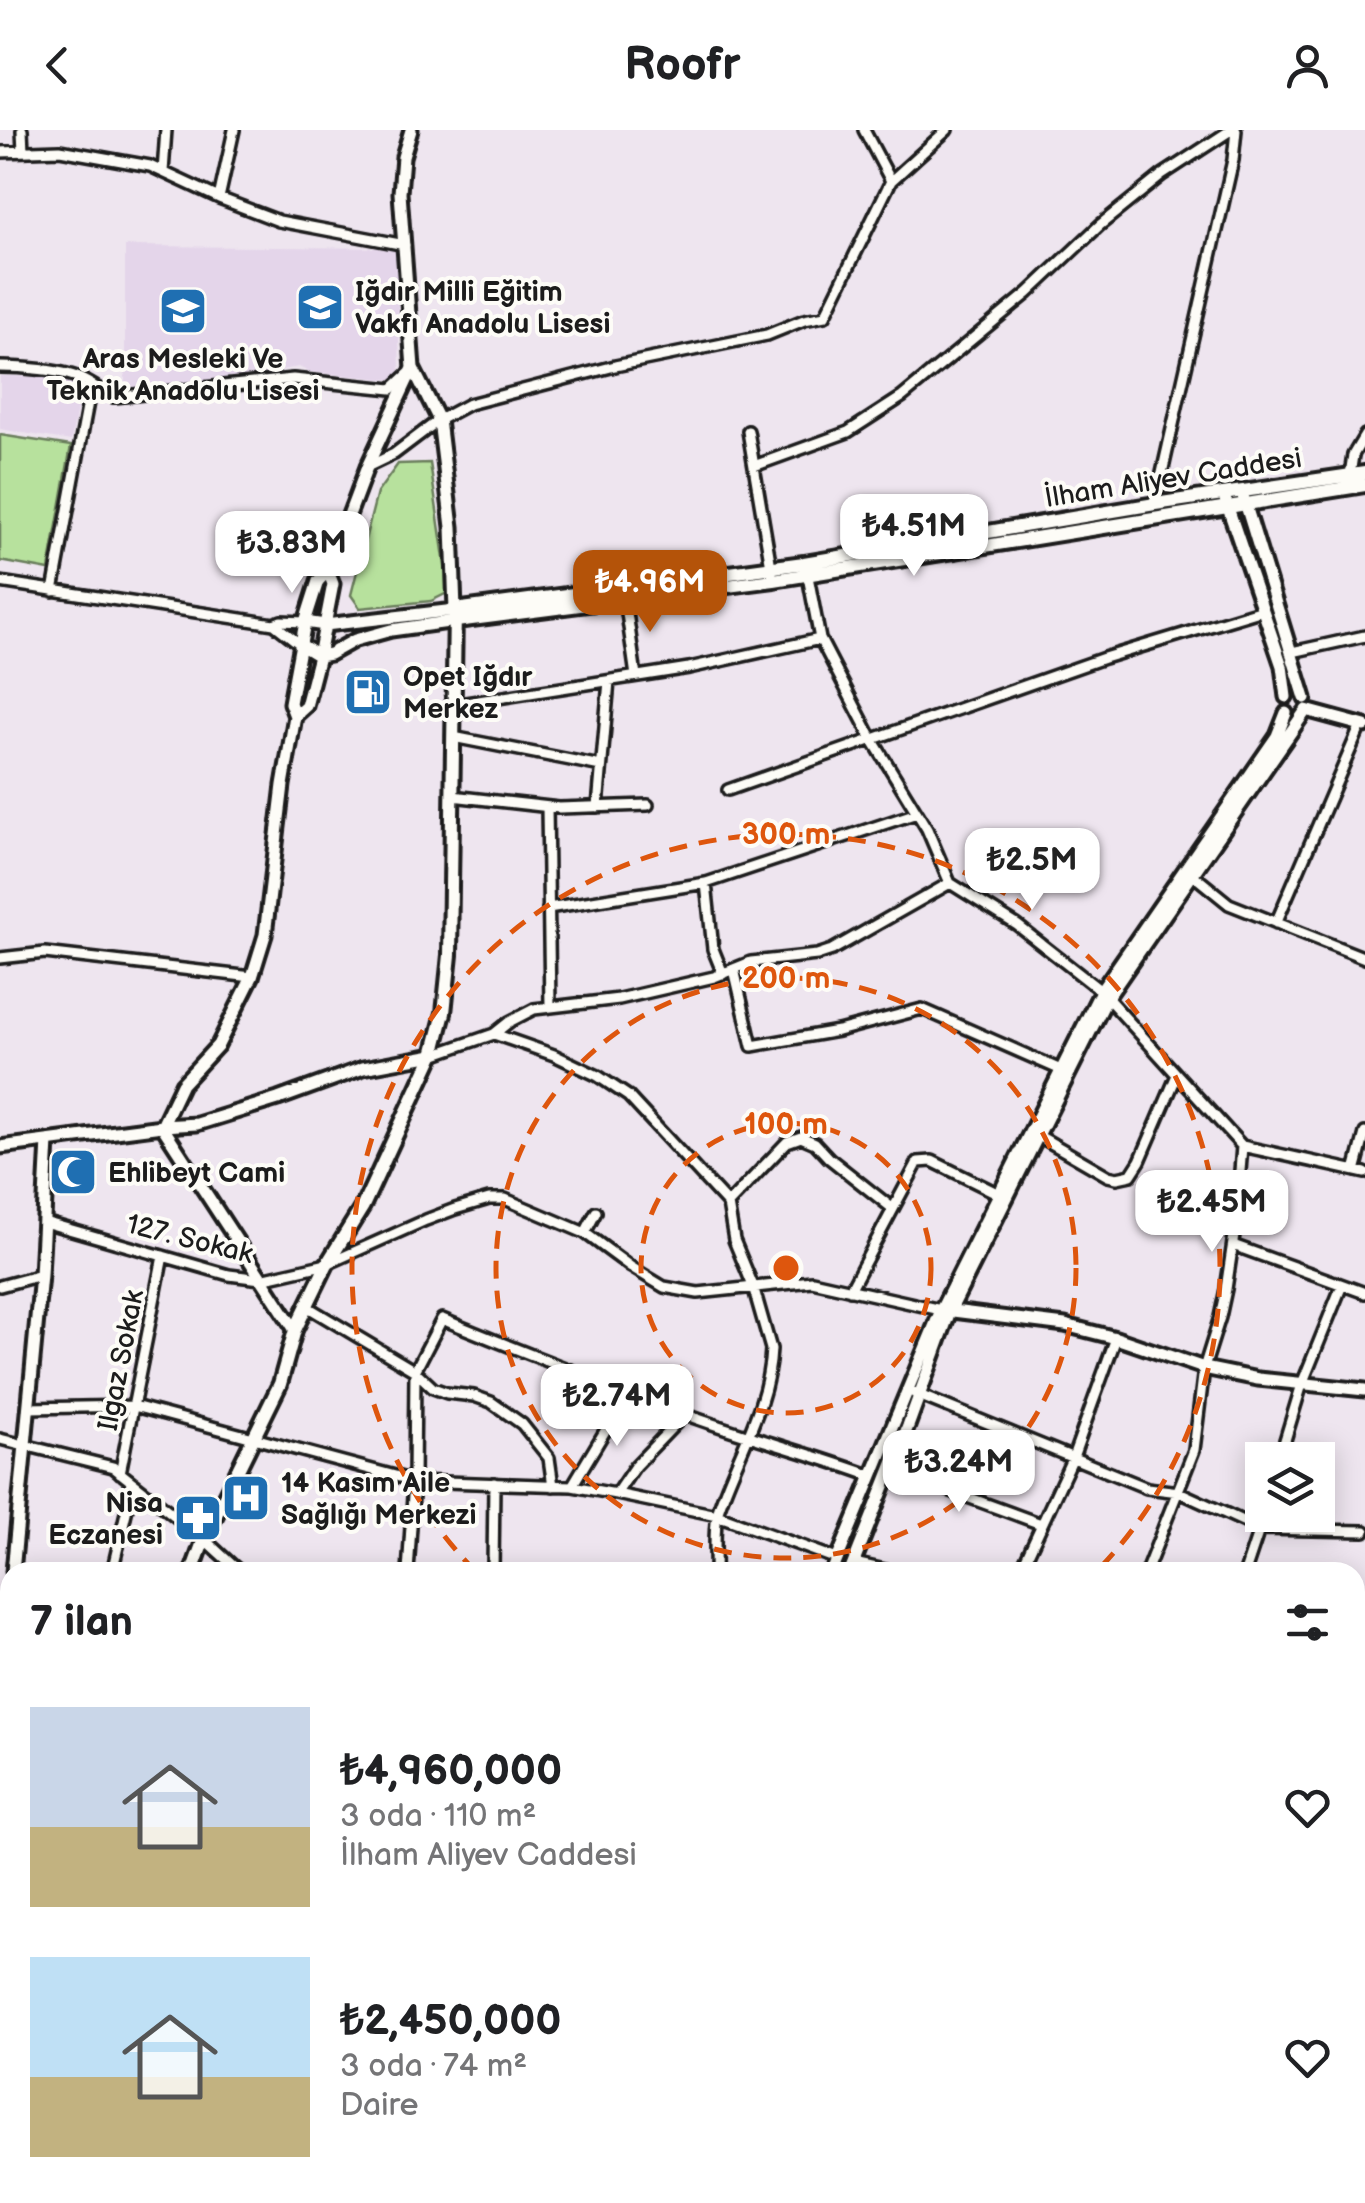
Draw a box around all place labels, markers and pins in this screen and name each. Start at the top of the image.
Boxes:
place label: Iğdır Milli Eğitim Vakfı Anadolu Lisesi [355,276,610,341]
school or university icon: Iğdır Milli Eğitim Vakfı Anadolu Lisesi [294,281,346,333]
school or university icon: Aras Mesleki Ve Teknik Anadolu Lisesi [157,285,209,337]
place label: Aras Mesleki Ve Teknik Anadolu Lisesi [47,343,319,408]
pin: ₺4.51M [833,494,995,579]
pin: ₺3.83M [211,511,373,596]
pin: ₺4.96M [569,550,731,635]
place label: Opet Iğdır Merkez [403,661,533,726]
fuel station icon: Opet Iğdır Merkez [342,666,394,718]
pin: ₺2.5M [962,828,1102,913]
mosque icon: Ehlibeyt Cami [47,1146,99,1198]
place label: Ehlibeyt Cami [108,1157,285,1190]
pin: ₺2.45M [1131,1170,1293,1255]
centre of rings [768,1250,804,1286]
pin: ₺2.74M [536,1364,698,1449]
pin: ₺3.24M [878,1430,1040,1515]
place label: 14 Kasım Aile Sağlığı Merkezi [281,1467,477,1532]
hospital icon: 14 Kasım Aile Sağlığı Merkezi [220,1472,272,1524]
place label: Nisa Eczanesi [48,1487,163,1552]
pharmacy icon: Nisa Eczanesi [172,1492,224,1544]

